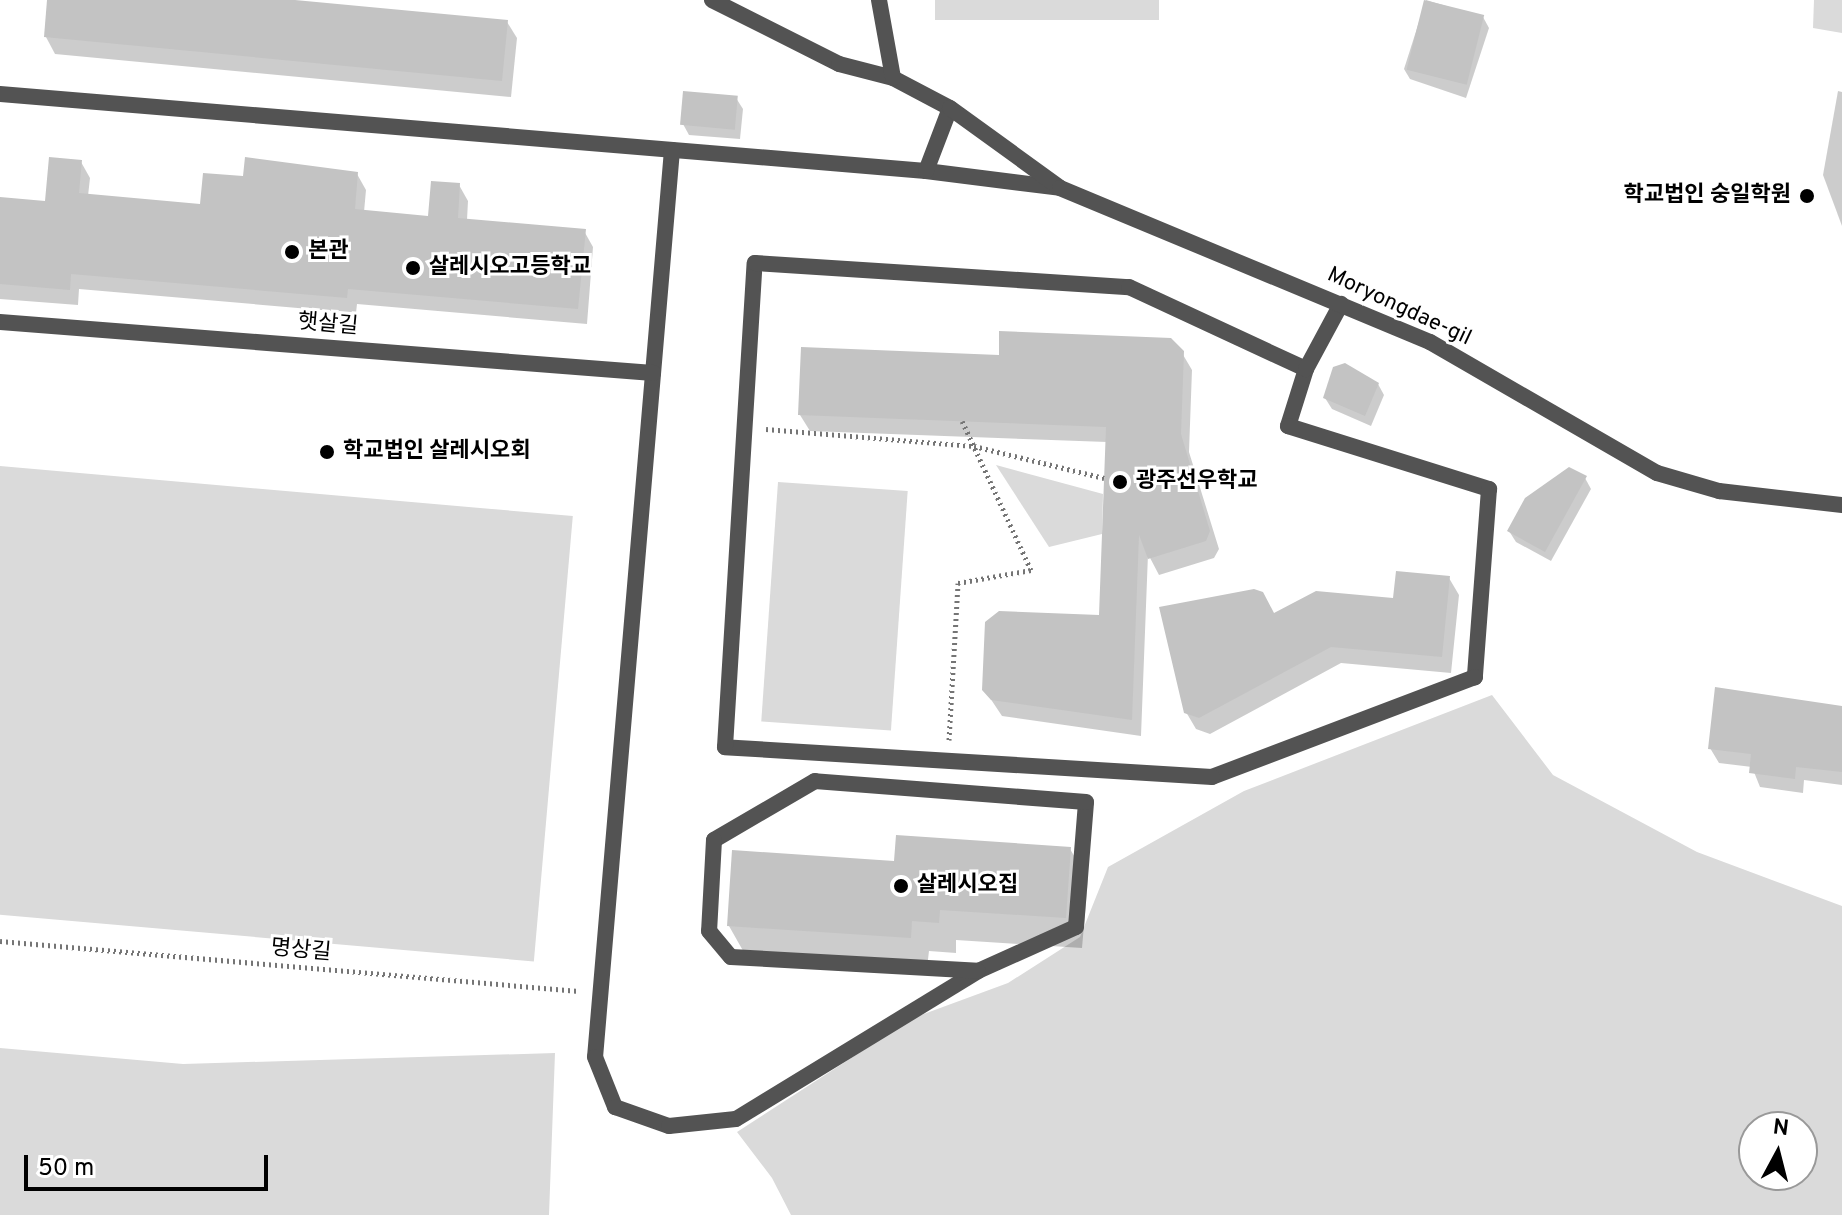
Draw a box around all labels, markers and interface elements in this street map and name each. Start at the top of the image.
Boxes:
place label: 학교법인 숭일학원 [1624,183,1791,209]
marker: 학교법인 숭일학원 [1798,187,1816,205]
place label: 본관 [308,239,348,265]
marker: 본관 [283,243,301,261]
place label: 살레시오고등학교 [429,255,591,281]
marker: 살레시오고등학교 [404,259,422,277]
street label: Moryongdae-gil [1323,262,1475,352]
street label: 햇살길 [297,309,359,341]
place label: 학교법인 살레시오회 [343,439,531,465]
marker: 학교법인 살레시오회 [318,443,336,461]
place label: 광주선우학교 [1136,469,1257,495]
marker: 광주선우학교 [1111,473,1129,491]
place label: 살레시오집 [917,873,1018,899]
marker: 살레시오집 [892,877,910,895]
street label: 명상길 [270,935,332,967]
north arrow [1738,1111,1818,1191]
text: N [1771,1114,1790,1143]
scale bar [28,1139,272,1189]
text: 50 m [38,1154,94,1184]

